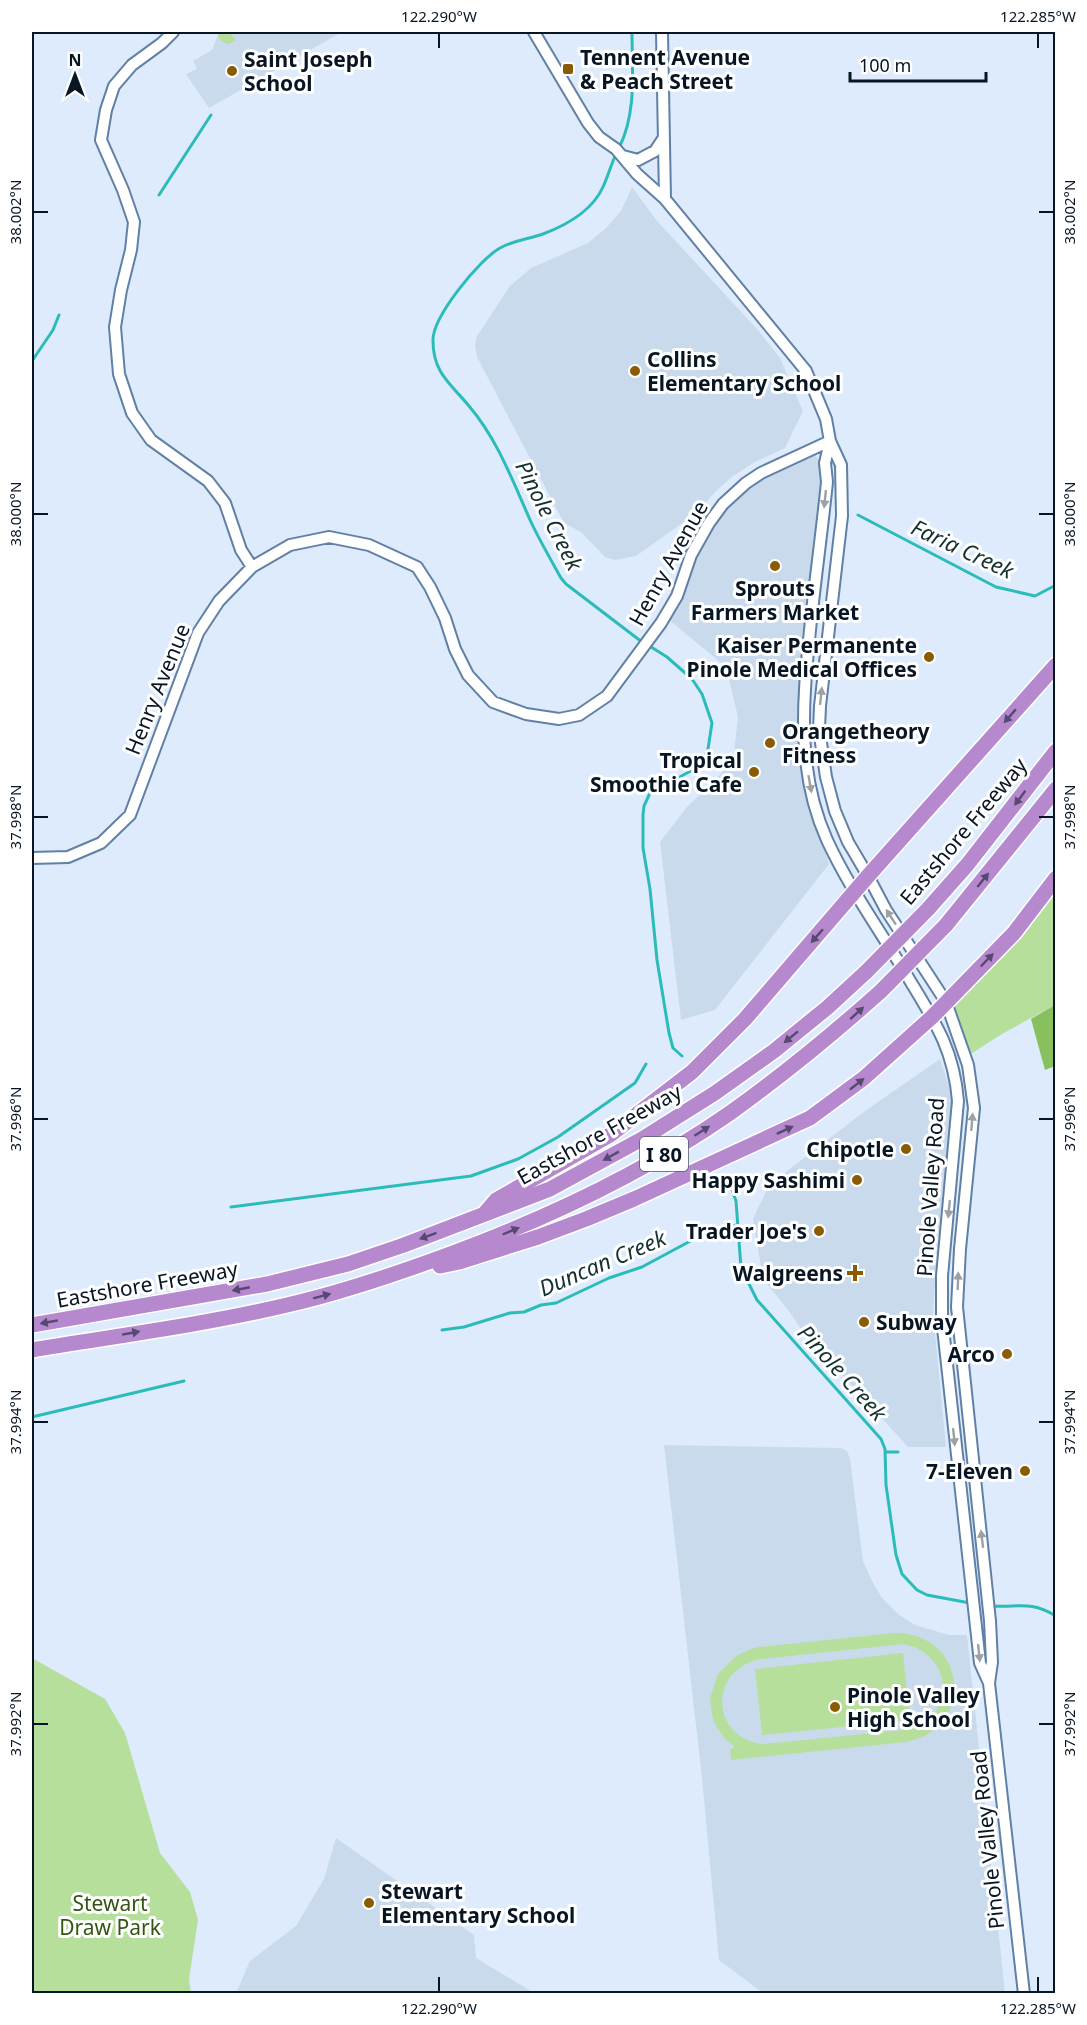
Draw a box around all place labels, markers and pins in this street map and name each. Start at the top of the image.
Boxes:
place label: Tennent Avenue & Peach Street [580,43,750,95]
place label: Saint Joseph School [244,45,373,97]
marker: Tennent Avenue & Peach Street [561,62,575,76]
marker: Saint Joseph School [225,64,239,78]
place label: Collins Elementary School [647,345,841,397]
marker: Collins Elementary School [628,364,642,378]
marker: Sprouts Farmers Market [768,559,782,573]
place label: Sprouts Farmers Market [691,574,859,626]
place label: Kaiser Permanente Pinole Medical Offices [687,631,917,683]
marker: Kaiser Permanente Pinole Medical Offices [922,650,936,664]
place label: Orangetheory Fitness [782,717,929,769]
marker: Orangetheory Fitness [763,736,777,750]
place label: Tropical Smoothie Cafe [590,746,742,798]
marker: Tropical Smoothie Cafe [747,765,761,779]
place label: Chipotle [806,1135,894,1163]
marker: Chipotle [899,1142,913,1156]
place label: Happy Sashimi [691,1166,845,1194]
marker: Happy Sashimi [850,1173,864,1187]
place label: Trader Joe's [686,1217,807,1245]
marker: Trader Joe's [812,1224,826,1238]
place label: Walgreens [733,1259,843,1287]
marker: Walgreens [848,1266,862,1280]
place label: Subway [876,1308,957,1336]
marker: Subway [857,1315,871,1329]
place label: Arco [948,1340,995,1368]
marker: Arco [1000,1347,1014,1361]
place label: 7-Eleven [926,1457,1013,1485]
marker: 7-Eleven [1018,1464,1032,1478]
place label: Pinole Valley High School [847,1681,980,1733]
marker: Pinole Valley High School [828,1700,842,1714]
place label: Stewart Elementary School [381,1877,575,1929]
marker: Stewart Elementary School [362,1896,376,1910]

